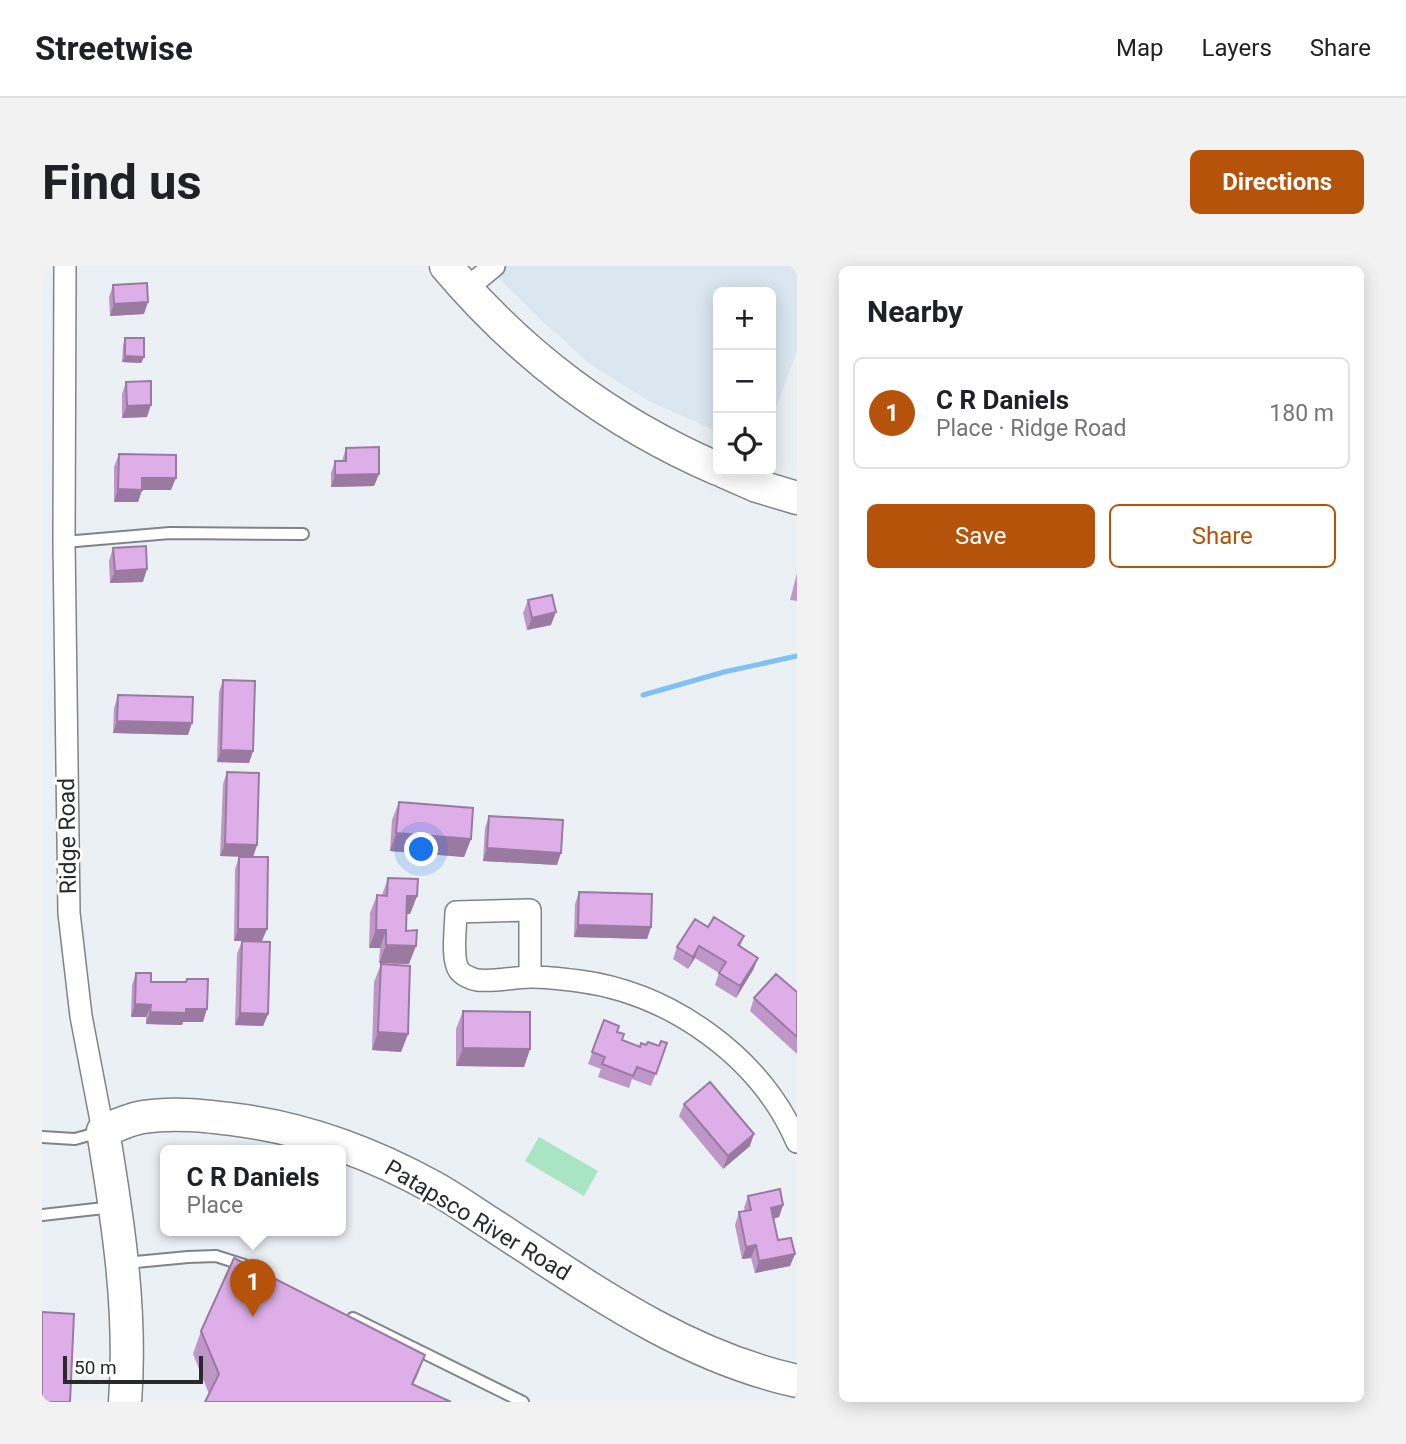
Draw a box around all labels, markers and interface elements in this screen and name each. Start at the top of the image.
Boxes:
text: Streetwise [35,29,193,68]
text: Map [1116,34,1164,62]
text: Layers [1202,34,1272,62]
text: Share [1310,34,1371,62]
button: Directions [1190,150,1364,214]
text: Find us [42,154,202,211]
map controls [713,287,776,476]
button: + [713,287,776,350]
text: Nearby [867,294,963,329]
button: − [713,350,776,413]
text: C R Daniels [936,385,1069,415]
text: 1 [885,400,899,427]
text: 180 m [1269,400,1334,427]
button: locate [713,413,776,476]
text: Place · Ridge Road [936,415,1127,442]
button: Save [867,504,1095,568]
button: Share [1109,504,1336,568]
street label: Ridge Road [53,778,82,894]
your location [404,832,438,866]
popup [160,1145,346,1236]
street label: Patapsco River Road [380,1154,575,1287]
text: C R Daniels [186,1162,320,1192]
text: Place [186,1192,243,1219]
pin: 1 [230,1259,276,1317]
scale bar [63,1353,203,1385]
text: 50 m [74,1356,117,1379]

